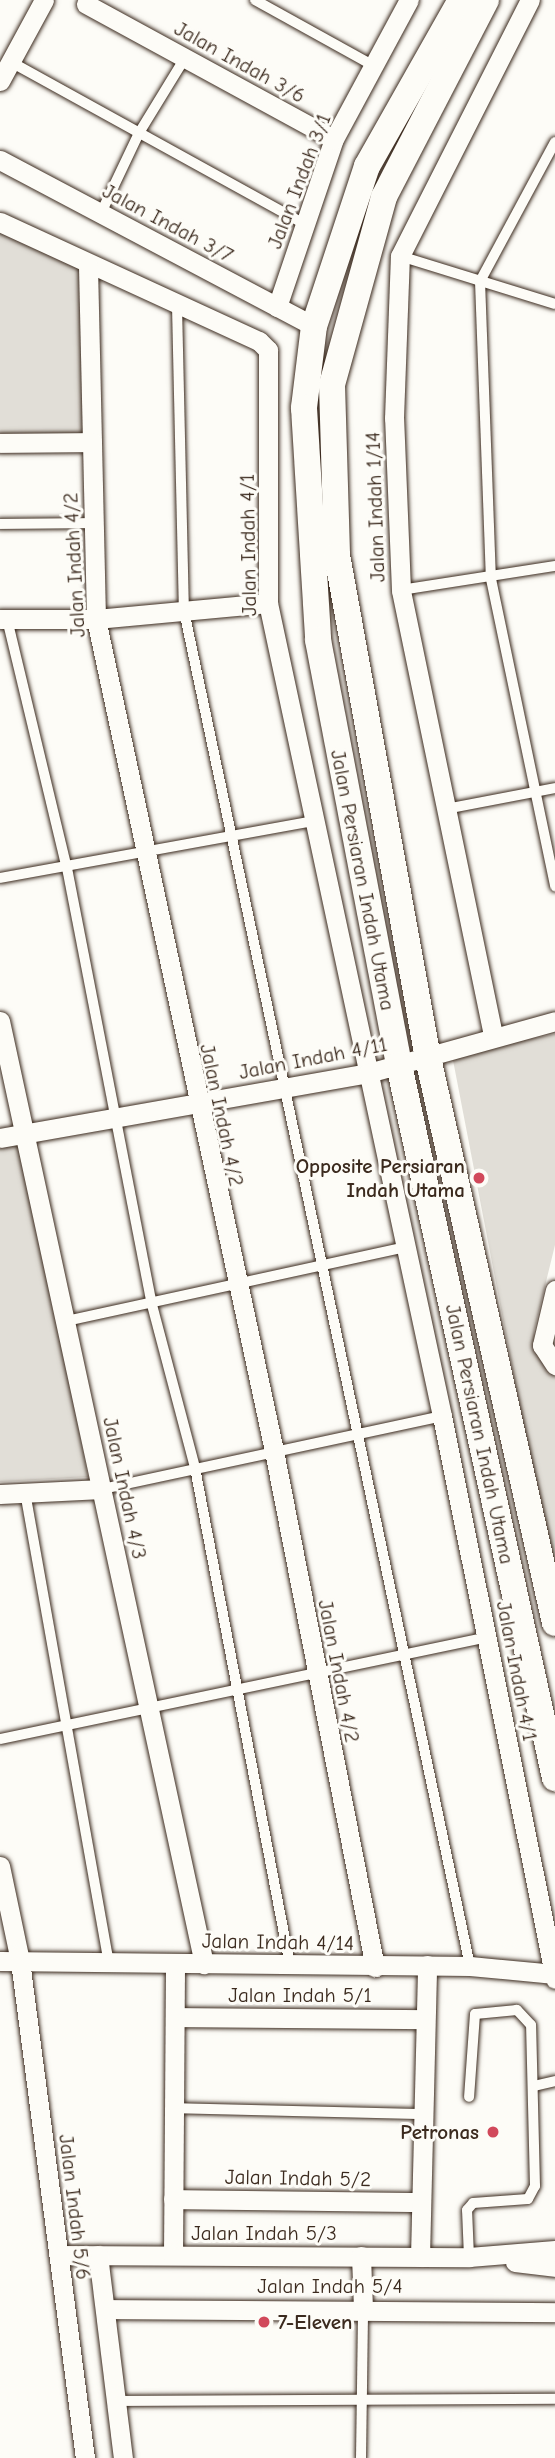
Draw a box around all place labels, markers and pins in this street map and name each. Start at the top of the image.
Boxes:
place label: Opposite Persiaran Indah Utama [296,1153,465,1203]
marker: Opposite Persiaran Indah Utama [471,1170,487,1186]
place label: Petronas [400,2119,479,2145]
marker: Petronas [485,2124,501,2140]
place label: 7-Eleven [278,2309,352,2335]
marker: 7-Eleven [256,2314,272,2330]

